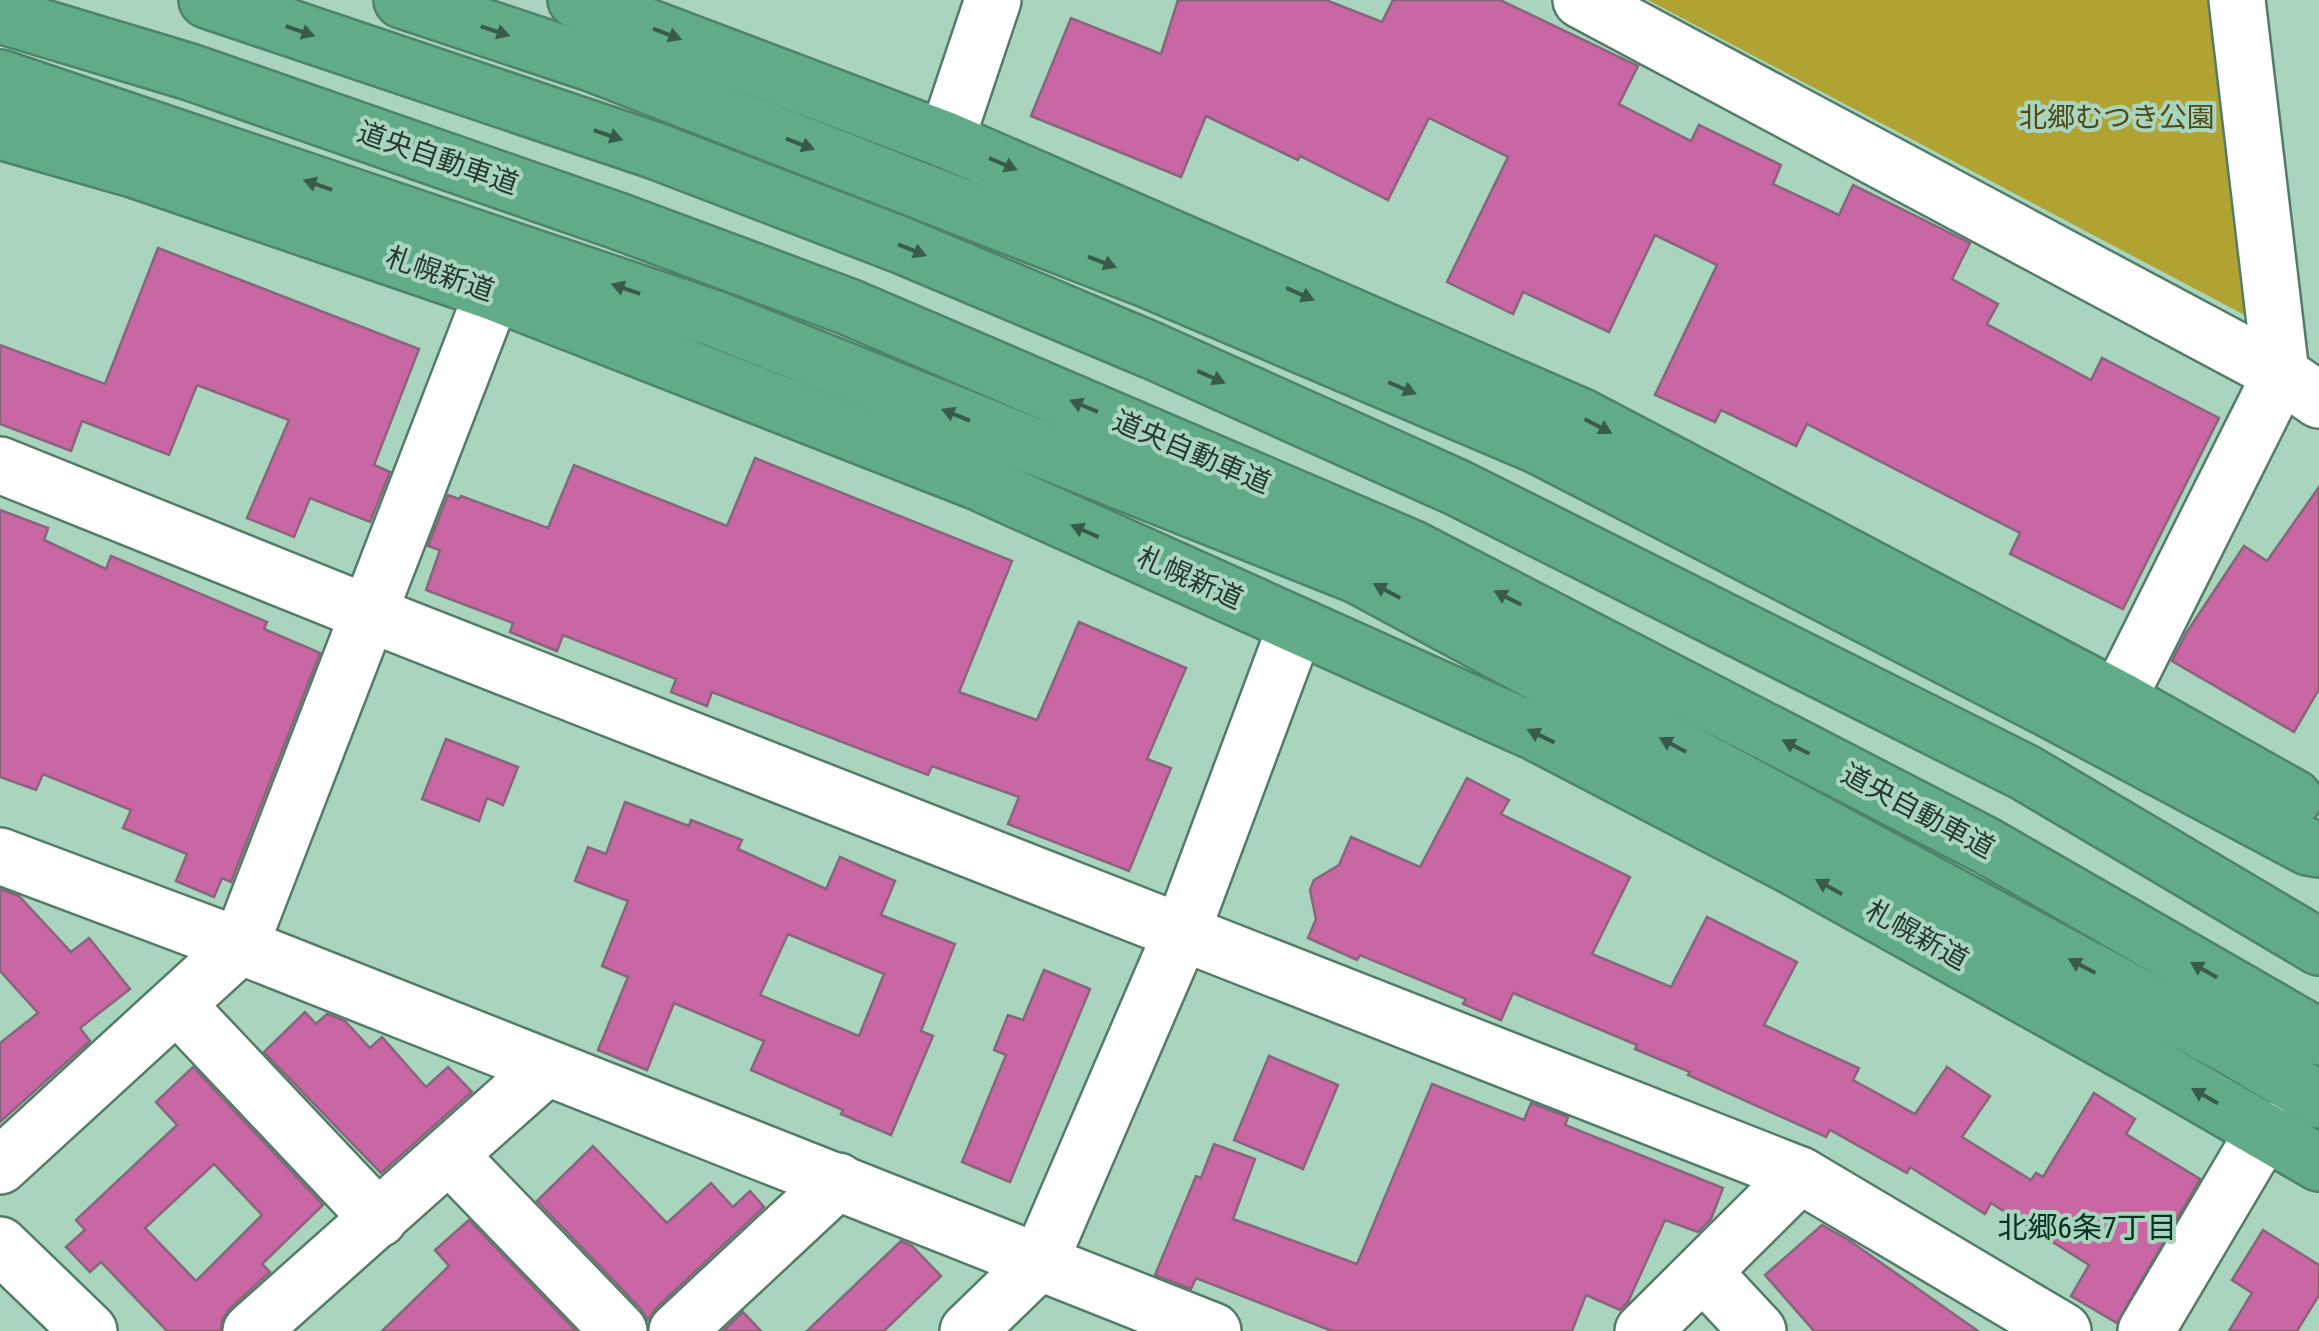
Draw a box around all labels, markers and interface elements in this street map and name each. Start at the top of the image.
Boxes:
one-way arrow [480,24,510,39]
one-way arrow [285,25,315,40]
one-way arrow [652,27,682,43]
park label: 北郷むつき公園 [2019,101,2215,134]
street label: 道央自動車道 [353,115,523,201]
one-way arrow [593,128,623,143]
one-way arrow [785,136,815,152]
one-way arrow [988,156,1018,172]
one-way arrow [302,176,332,191]
street label: 札幌新道 [382,240,498,308]
one-way arrow [897,242,927,258]
one-way arrow [1088,254,1118,270]
one-way arrow [610,280,640,295]
one-way arrow [1286,286,1315,302]
one-way arrow [1196,369,1226,385]
one-way arrow [1387,380,1417,396]
one-way arrow [1070,398,1099,414]
street label: 道央自動車道 [1108,404,1276,500]
one-way arrow [941,406,971,422]
one-way arrow [1583,417,1612,434]
one-way arrow [1070,523,1100,539]
street label: 札幌新道 [1132,540,1248,616]
one-way arrow [1372,583,1401,600]
one-way arrow [1493,590,1522,607]
one-way arrow [1527,728,1556,745]
one-way arrow [1658,736,1687,753]
one-way arrow [1782,739,1811,756]
street label: 道央自動車道 [1836,757,2000,865]
one-way arrow [1815,878,1844,895]
street label: 札幌新道 [1860,893,1974,977]
one-way arrow [2068,957,2096,975]
one-way arrow [2190,962,2219,979]
one-way arrow [2191,1088,2219,1106]
district label: 北郷6条7丁目 [1997,1210,2177,1245]

